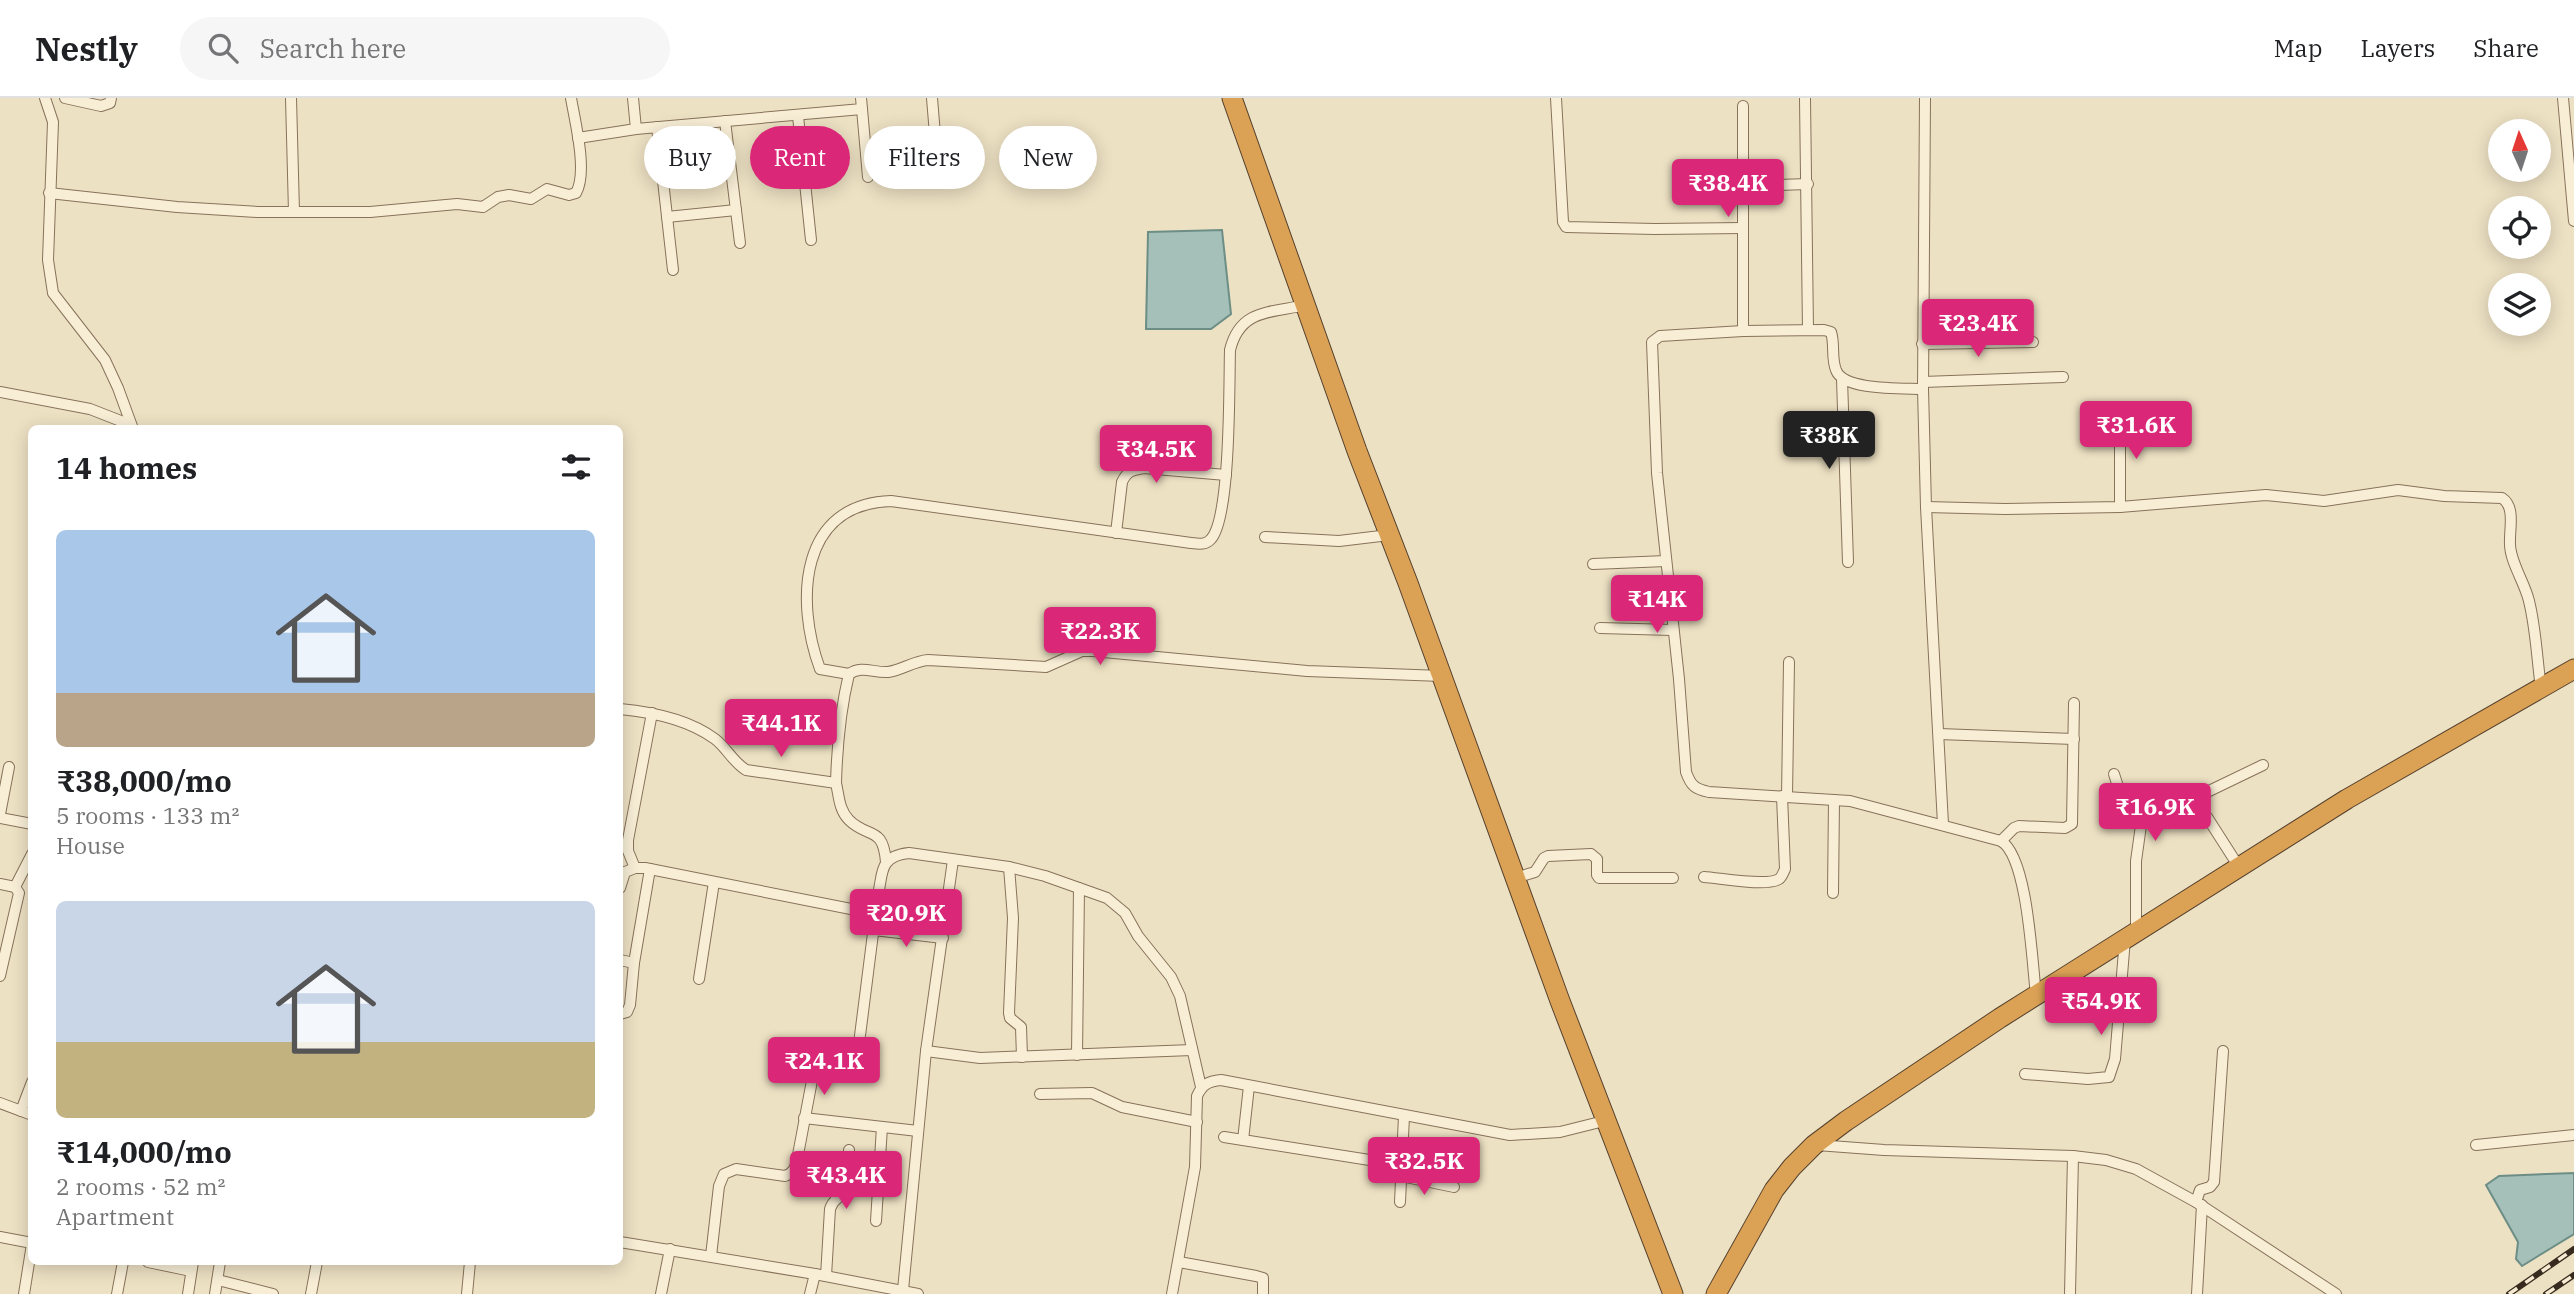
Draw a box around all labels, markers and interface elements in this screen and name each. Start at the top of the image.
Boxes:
search box [180,17,670,80]
text: Nestly [35,27,138,70]
icon: search [204,29,242,67]
text: Search here [260,31,406,65]
text: Map [2274,32,2322,64]
text: Layers [2360,32,2435,64]
text: Share [2473,32,2539,64]
north arrow [2488,119,2552,182]
map controls [2488,119,2551,336]
chip: Buy [644,126,736,189]
chip: Rent [750,126,850,189]
chip: Filters [864,126,985,189]
chip: New [999,126,1097,189]
pin: ₹38.4K [1671,159,1785,219]
text: ₹38.4K [1688,167,1768,197]
button: locate [2488,196,2551,259]
button: layers [2488,273,2551,336]
pin: ₹23.4K [1921,300,2035,359]
text: ₹23.4K [1938,307,2018,337]
pin: ₹31.6K [2079,402,2193,461]
text: ₹31.6K [2096,409,2176,439]
pin: ₹38K [1788,412,1870,471]
text: ₹38K [1799,419,1859,449]
pin: ₹34.5K [1099,426,1213,485]
text: ₹34.5K [1116,433,1196,463]
text: 14 homes [56,448,197,487]
icon: filters [557,448,595,486]
icon: home [263,575,389,701]
pin: ₹14K [1616,575,1698,635]
text: ₹14K [1627,583,1687,613]
pin: ₹22.3K [1043,608,1157,667]
text: ₹22.3K [1060,615,1140,645]
pin: ₹44.1K [724,700,838,759]
text: ₹44.1K [741,707,821,737]
text: ₹38,000/mo [56,761,232,800]
pin: ₹16.9K [2098,784,2212,843]
text: ₹16.9K [2115,791,2195,821]
text: 5 rooms · 133 m² [56,800,239,830]
text: House [56,830,125,860]
pin: ₹20.9K [849,890,963,949]
text: ₹20.9K [866,897,946,927]
icon: home [263,946,389,1072]
pin: ₹54.9K [2044,978,2158,1037]
text: ₹54.9K [2061,985,2141,1015]
pin: ₹24.1K [767,1038,881,1097]
text: ₹24.1K [784,1045,864,1075]
text: ₹14,000/mo [56,1132,232,1171]
pin: ₹32.5K [1367,1138,1481,1197]
text: ₹32.5K [1384,1145,1464,1175]
pin: ₹43.4K [789,1152,903,1211]
text: ₹43.4K [806,1159,886,1189]
text: 2 rooms · 52 m² [56,1171,226,1201]
text: Apartment [56,1201,174,1231]

